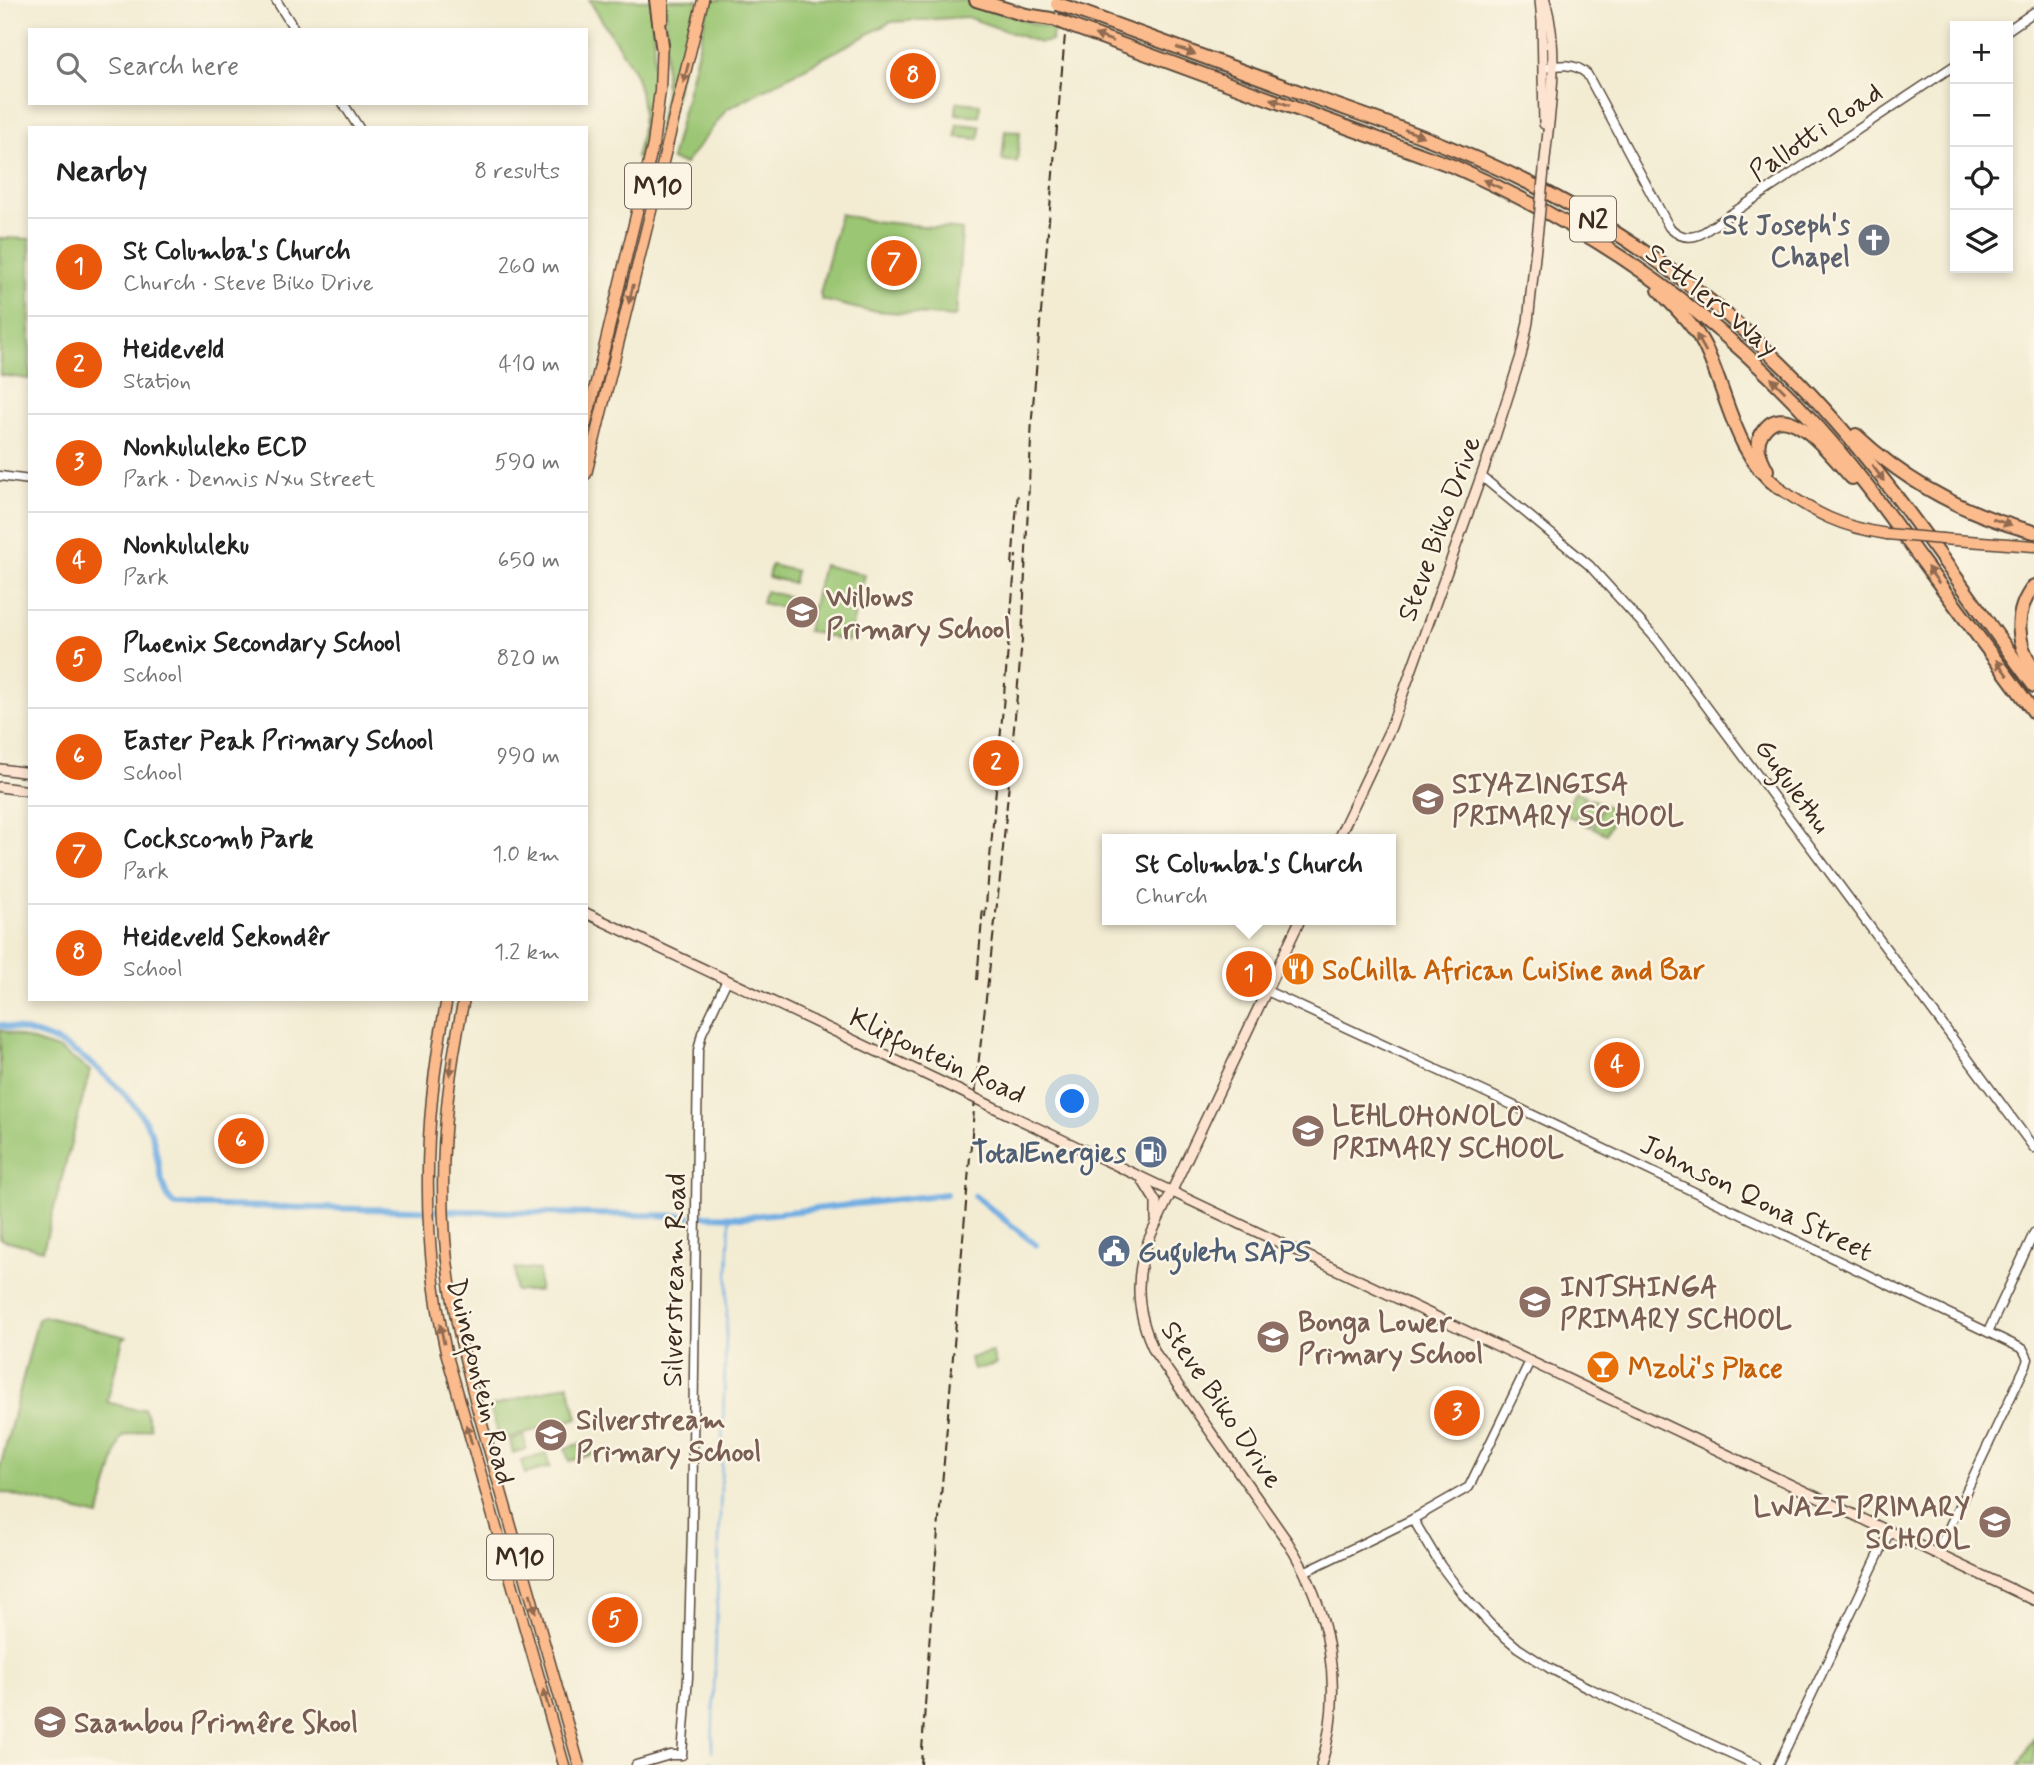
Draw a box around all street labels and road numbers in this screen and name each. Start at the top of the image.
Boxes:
street label: Pallotti Road [1742,75,1890,191]
road number: M10 [625,164,691,209]
road number: N2 [1570,196,1616,242]
street label: Settlers Way [1637,236,1786,366]
street label: Steve Biko Drive [1390,431,1491,627]
street label: Gugulethu [1743,732,1839,843]
street label: Klipfontein Road [842,1000,1031,1116]
street label: Johnson Qona Street [1633,1127,1878,1272]
street label: Silverstream Road [655,1173,696,1387]
street label: Duinefontein Road [434,1275,523,1489]
street label: Steve Biko Drive [1151,1314,1291,1497]
road number: M10 [487,1534,553,1580]

